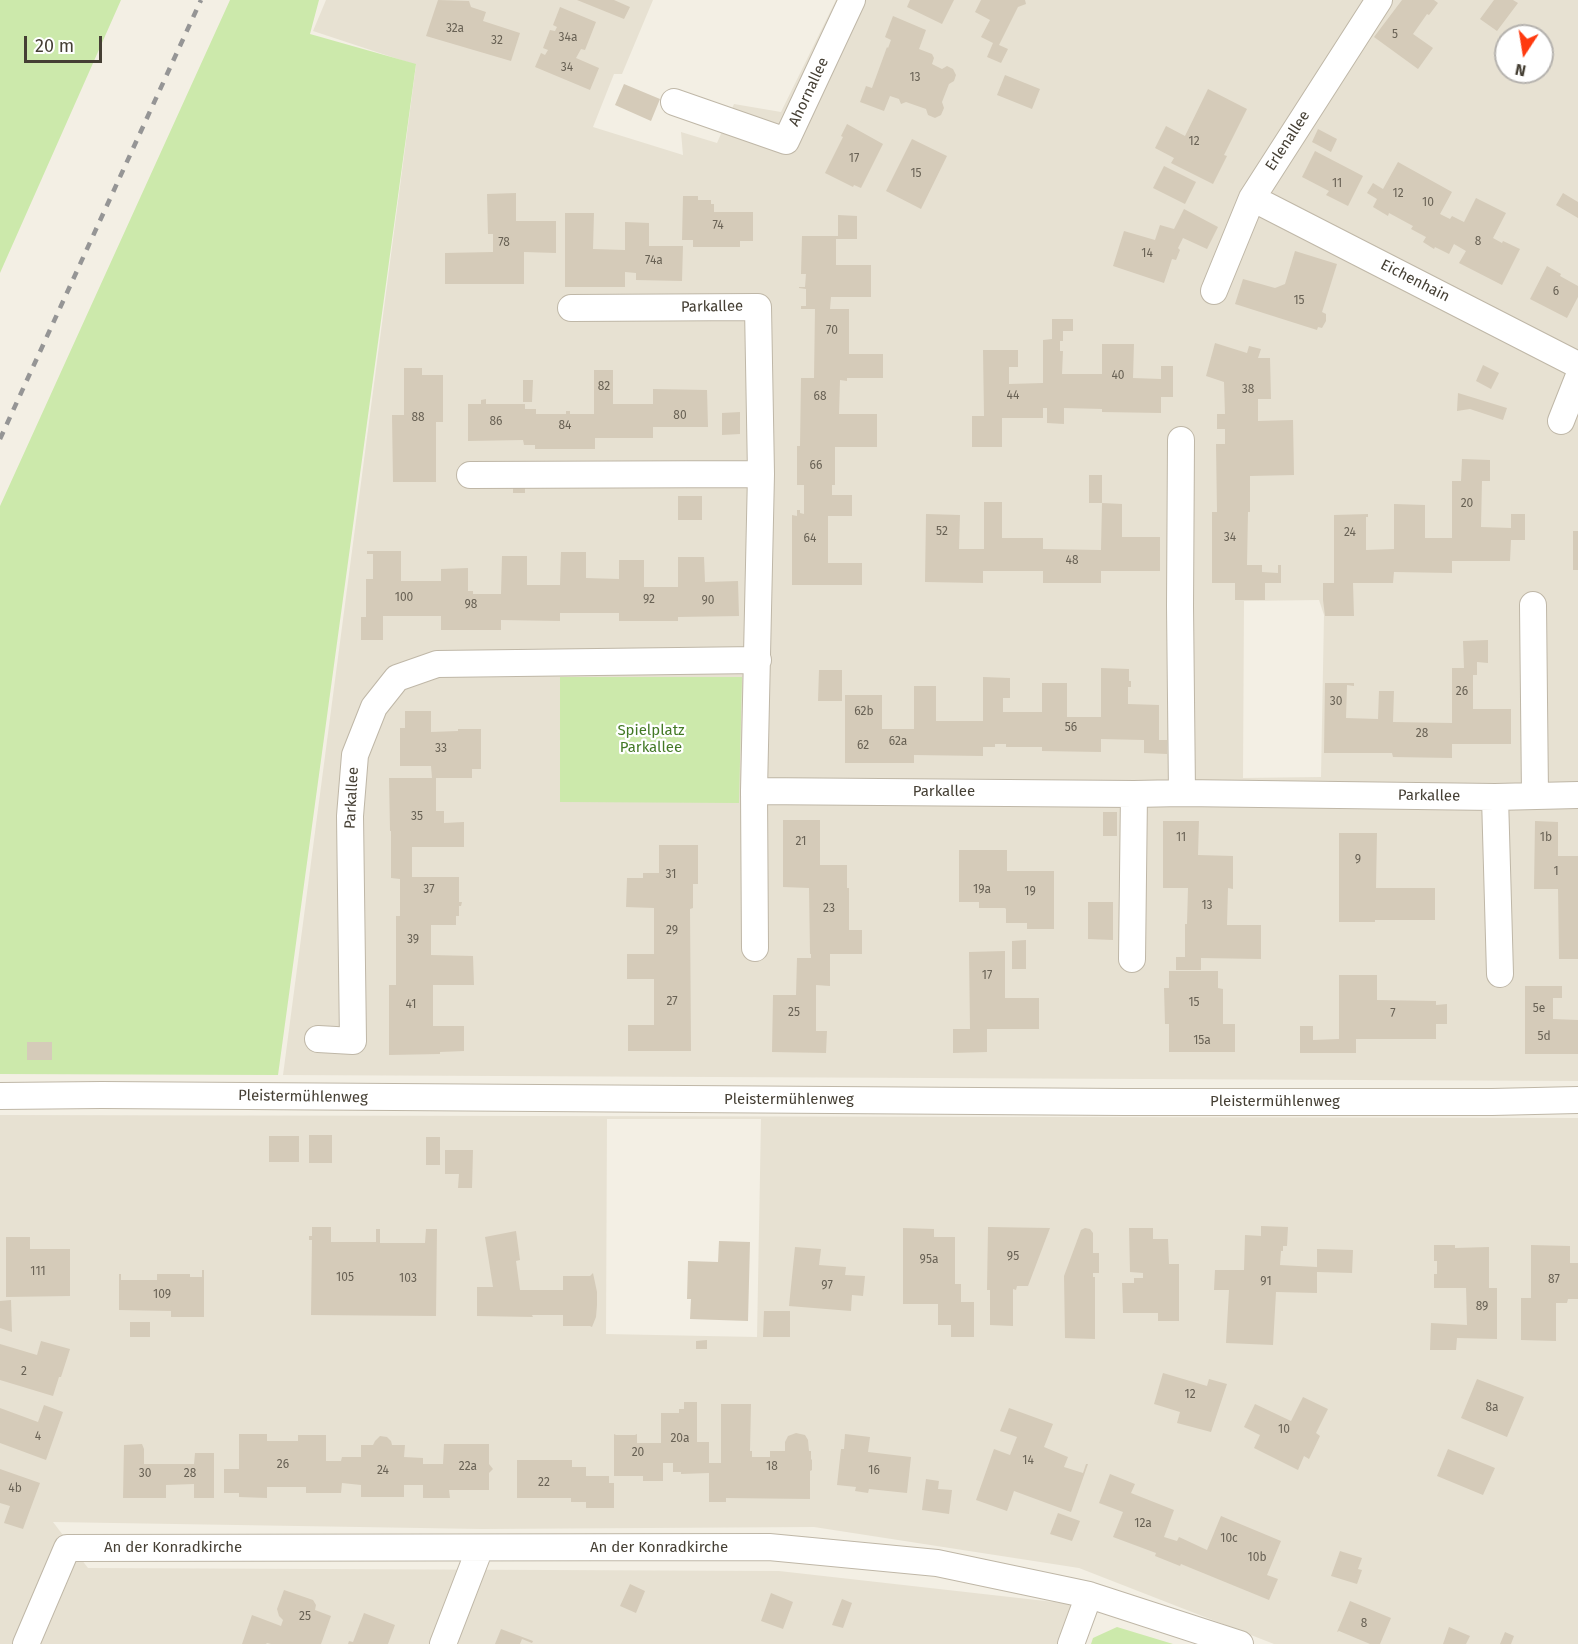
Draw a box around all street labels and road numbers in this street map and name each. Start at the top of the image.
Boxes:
street label: Ahornallee [785,55,833,129]
street label: Erlenallee [1262,108,1314,174]
street label: Eichenhain [1377,256,1453,306]
street label: Parkallee [681,297,743,317]
street label: Parkallee [341,766,363,830]
street label: Parkallee [913,783,975,801]
street label: Parkallee [1398,786,1460,806]
street label: Pleistermühlenweg [238,1087,368,1107]
street label: Pleistermühlenweg [724,1091,854,1109]
street label: Pleistermühlenweg [1210,1093,1340,1111]
street label: An der Konradkirche [104,1539,242,1557]
street label: An der Konradkirche [590,1539,728,1557]

